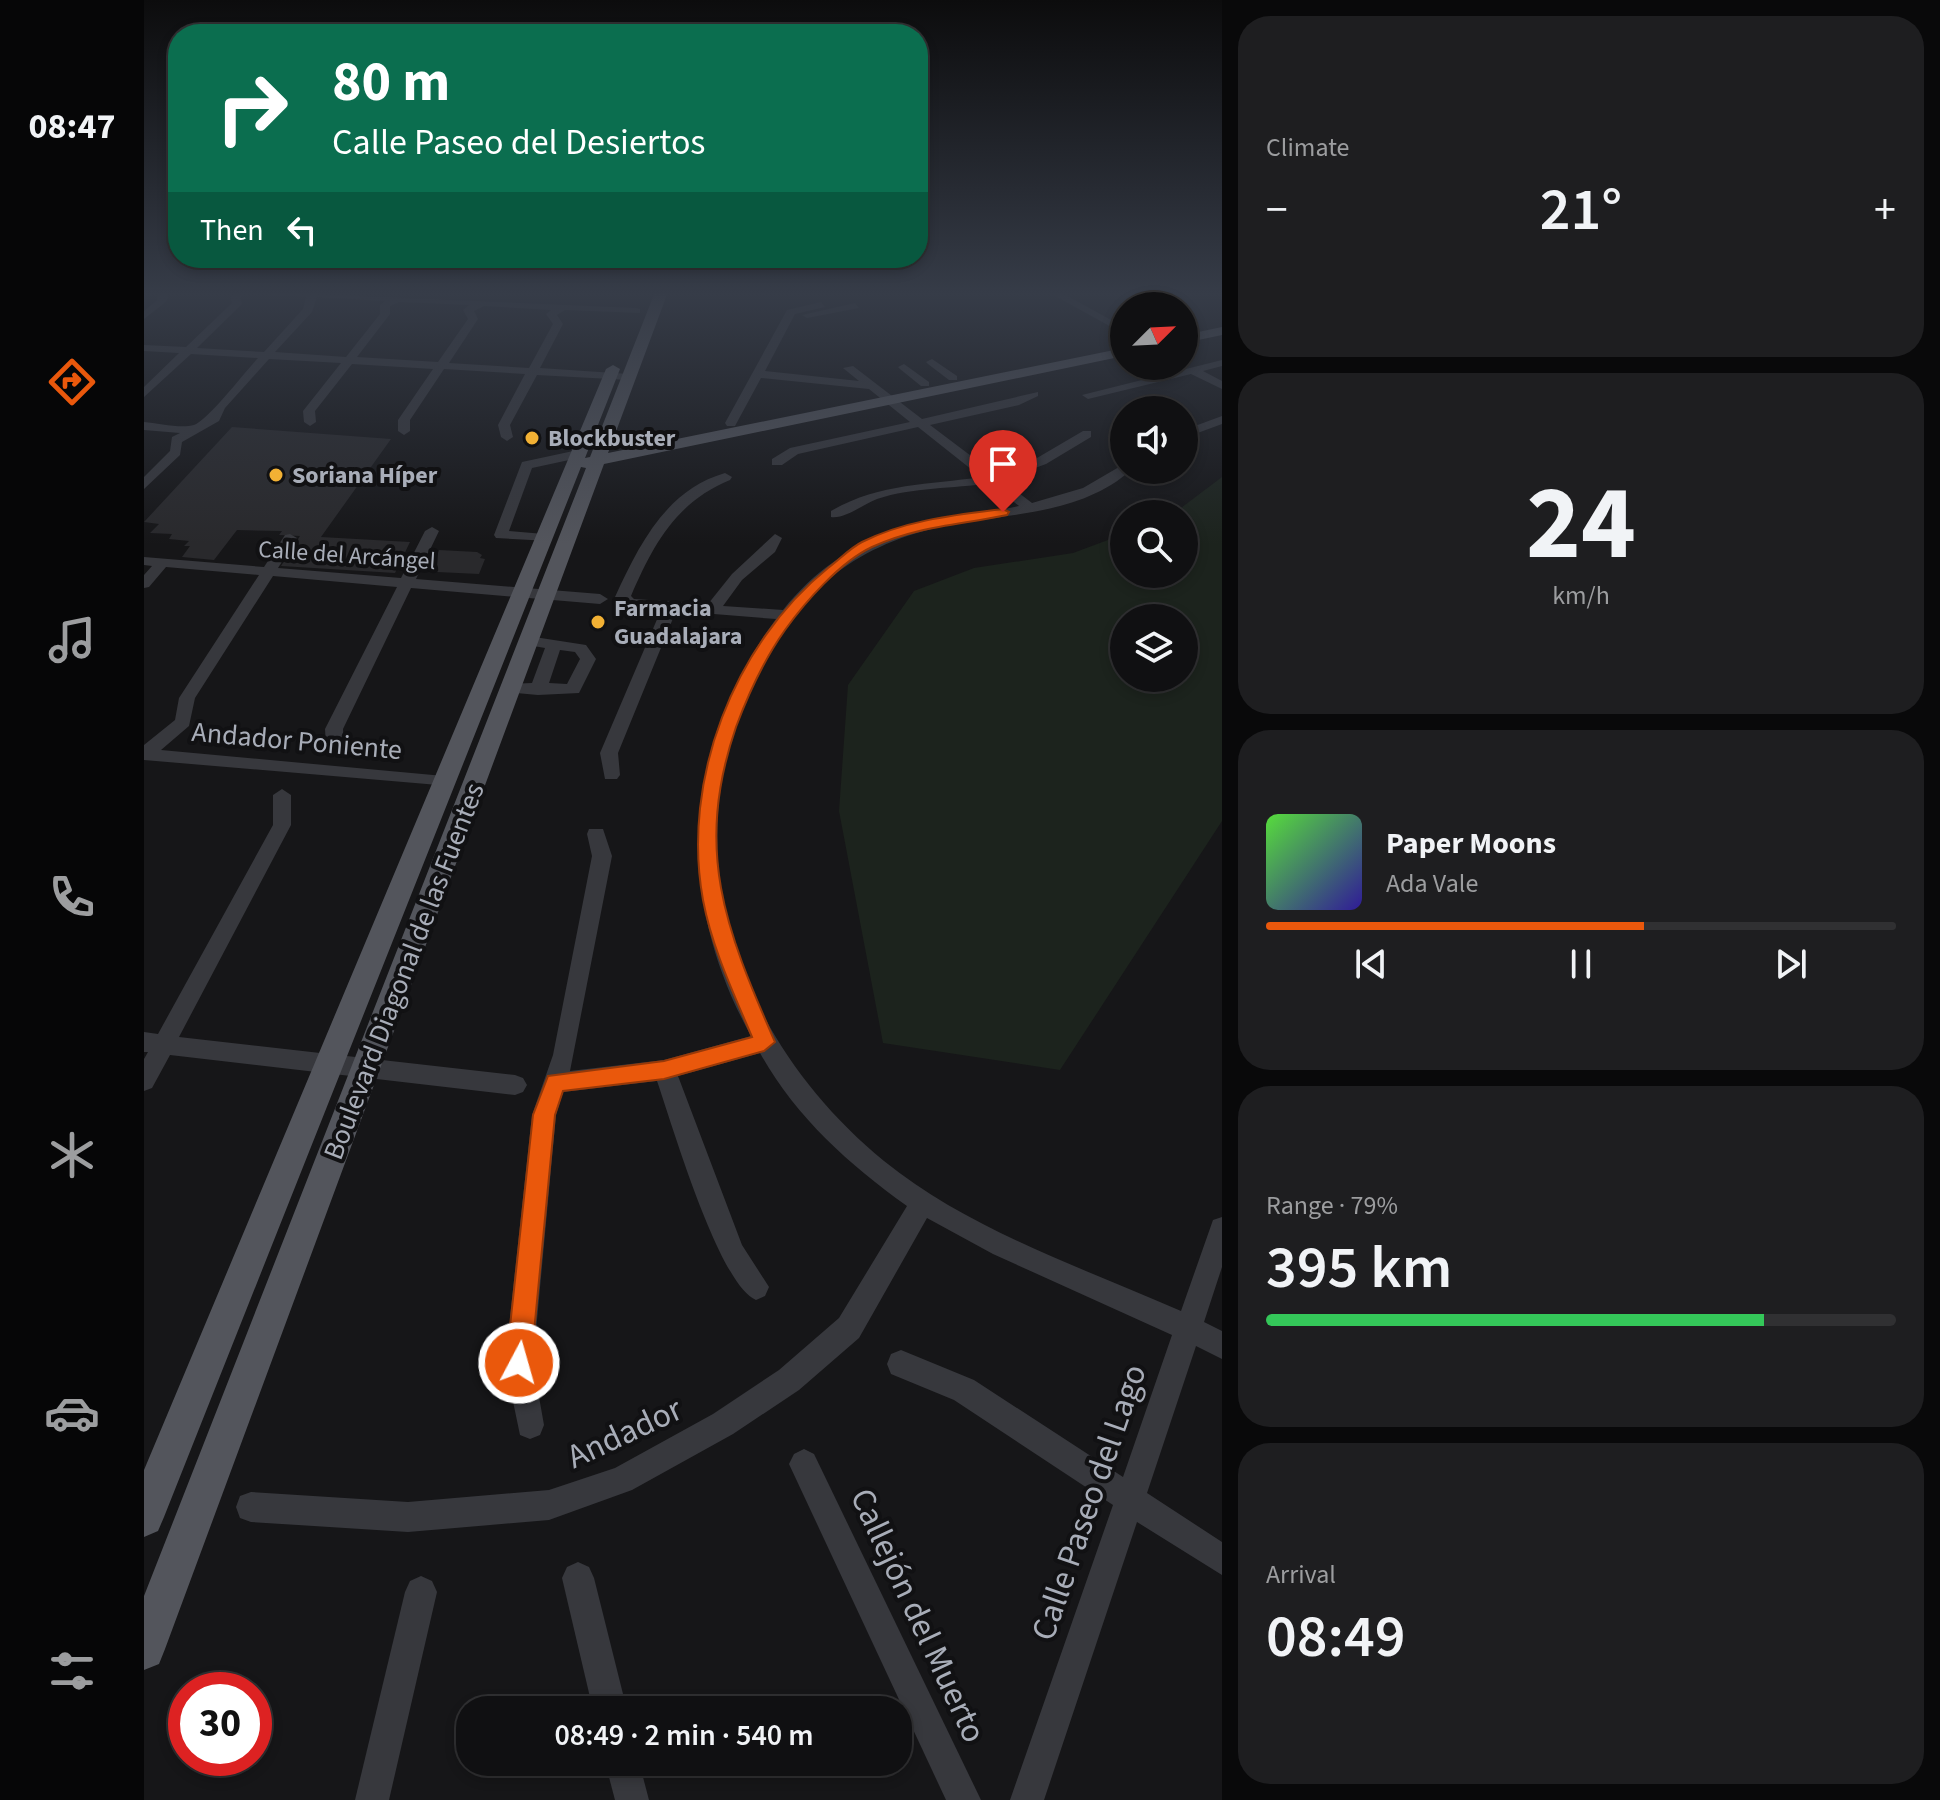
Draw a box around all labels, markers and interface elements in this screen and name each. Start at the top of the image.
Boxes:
text: 80 m [332,43,450,122]
icon: right [200,56,304,160]
text: 08:47 [29,101,115,152]
text: Calle Paseo del Desiertos [332,117,705,168]
text: Climate [1266,129,1350,166]
text: 21° [1540,168,1622,253]
text: − [1266,179,1288,242]
text: + [1874,179,1896,242]
icon: left [280,208,324,252]
text: Then [200,209,264,252]
north arrow [1110,292,1198,380]
map controls [1110,292,1198,692]
icon: directions [44,354,100,410]
button: sound [1110,396,1198,484]
place label: Blockbuster [548,421,676,456]
marker: Blockbuster [523,429,541,447]
pin [969,430,1037,512]
icon: arrive [981,442,1025,486]
text: 24 [1526,451,1636,599]
place label: Soriana Híper [292,458,438,493]
marker: Soriana Híper [267,466,285,484]
button: search [1110,500,1198,588]
street label: Calle del Arcángel [257,532,437,579]
text: km/h [1552,577,1610,614]
place label: Farmacia Guadalajara [614,591,742,654]
button: layers [1110,604,1198,692]
icon: music [44,612,100,668]
marker: Farmacia Guadalajara [589,613,607,631]
street label: Andador Poniente [190,712,404,770]
street label: Boulevard Diagonal de las Fuentes [313,777,494,1166]
text: Paper Moons [1386,822,1556,865]
text: Ada Vale [1386,865,1478,902]
icon: phone [44,869,100,925]
icon: previous [1349,942,1393,986]
icon: pause [1559,942,1603,986]
icon: next [1769,942,1813,986]
icon: climate [44,1127,100,1183]
text: Range · 79% [1266,1187,1398,1224]
text: 395 km [1266,1226,1452,1311]
position arrow [477,1321,561,1405]
street label: Calle Paseo del Lago [1019,1358,1160,1647]
icon: car [44,1385,100,1441]
street label: Andador [559,1385,691,1481]
street label: Callejón del Muerto [837,1480,998,1751]
text: Arrival [1266,1556,1336,1593]
text: 08:49 [1266,1595,1406,1680]
icon: filters [44,1643,100,1699]
speed limit sign: 30 [168,1672,272,1776]
text: 08:49 · 2 min · 540 m [554,1714,814,1757]

